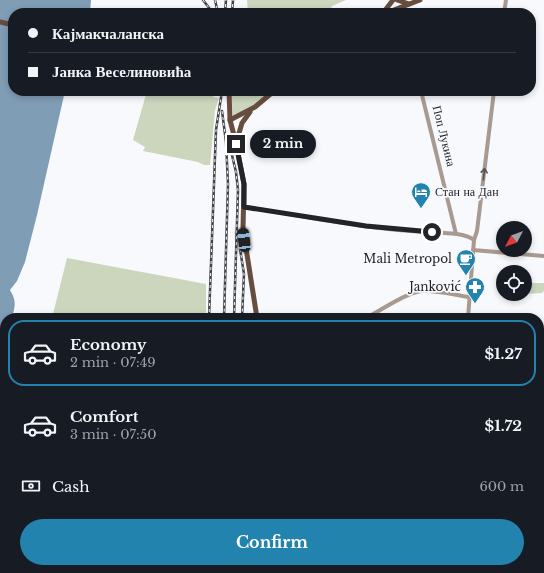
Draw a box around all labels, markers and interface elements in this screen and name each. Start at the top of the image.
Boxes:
text: Кајмакчаланска [52,24,164,43]
text: Јанка Веселиновића [52,62,191,81]
street label: Поп Лукина [430,104,459,169]
callout: 2 min [250,130,316,158]
route end [227,135,245,153]
text: 2 min [263,135,303,152]
one-way arrow [480,168,488,181]
hotel icon: Стан на Дан [410,181,432,209]
place label: Стан на Дан [435,184,499,199]
north arrow [496,221,532,257]
map controls [496,221,532,301]
route start [423,223,441,241]
car [237,227,251,253]
cafe icon: Mali Metropol [455,248,477,276]
place label: Mali Metropol [363,251,452,266]
button: locate [496,265,532,301]
pharmacy icon: Janković [464,276,486,304]
place label: Janković [407,279,462,294]
icon: car [22,335,58,371]
text: Economy [70,335,147,354]
text: $1.27 [484,344,522,363]
text: 2 min · 07:49 [70,354,156,371]
icon: car [22,407,58,443]
text: Comfort [70,407,138,426]
text: $1.72 [485,416,522,435]
text: 3 min · 07:50 [70,426,156,443]
icon: cash [20,475,42,497]
text: Cash [52,477,89,496]
text: 600 m [479,478,524,495]
button: Confirm [20,519,524,565]

